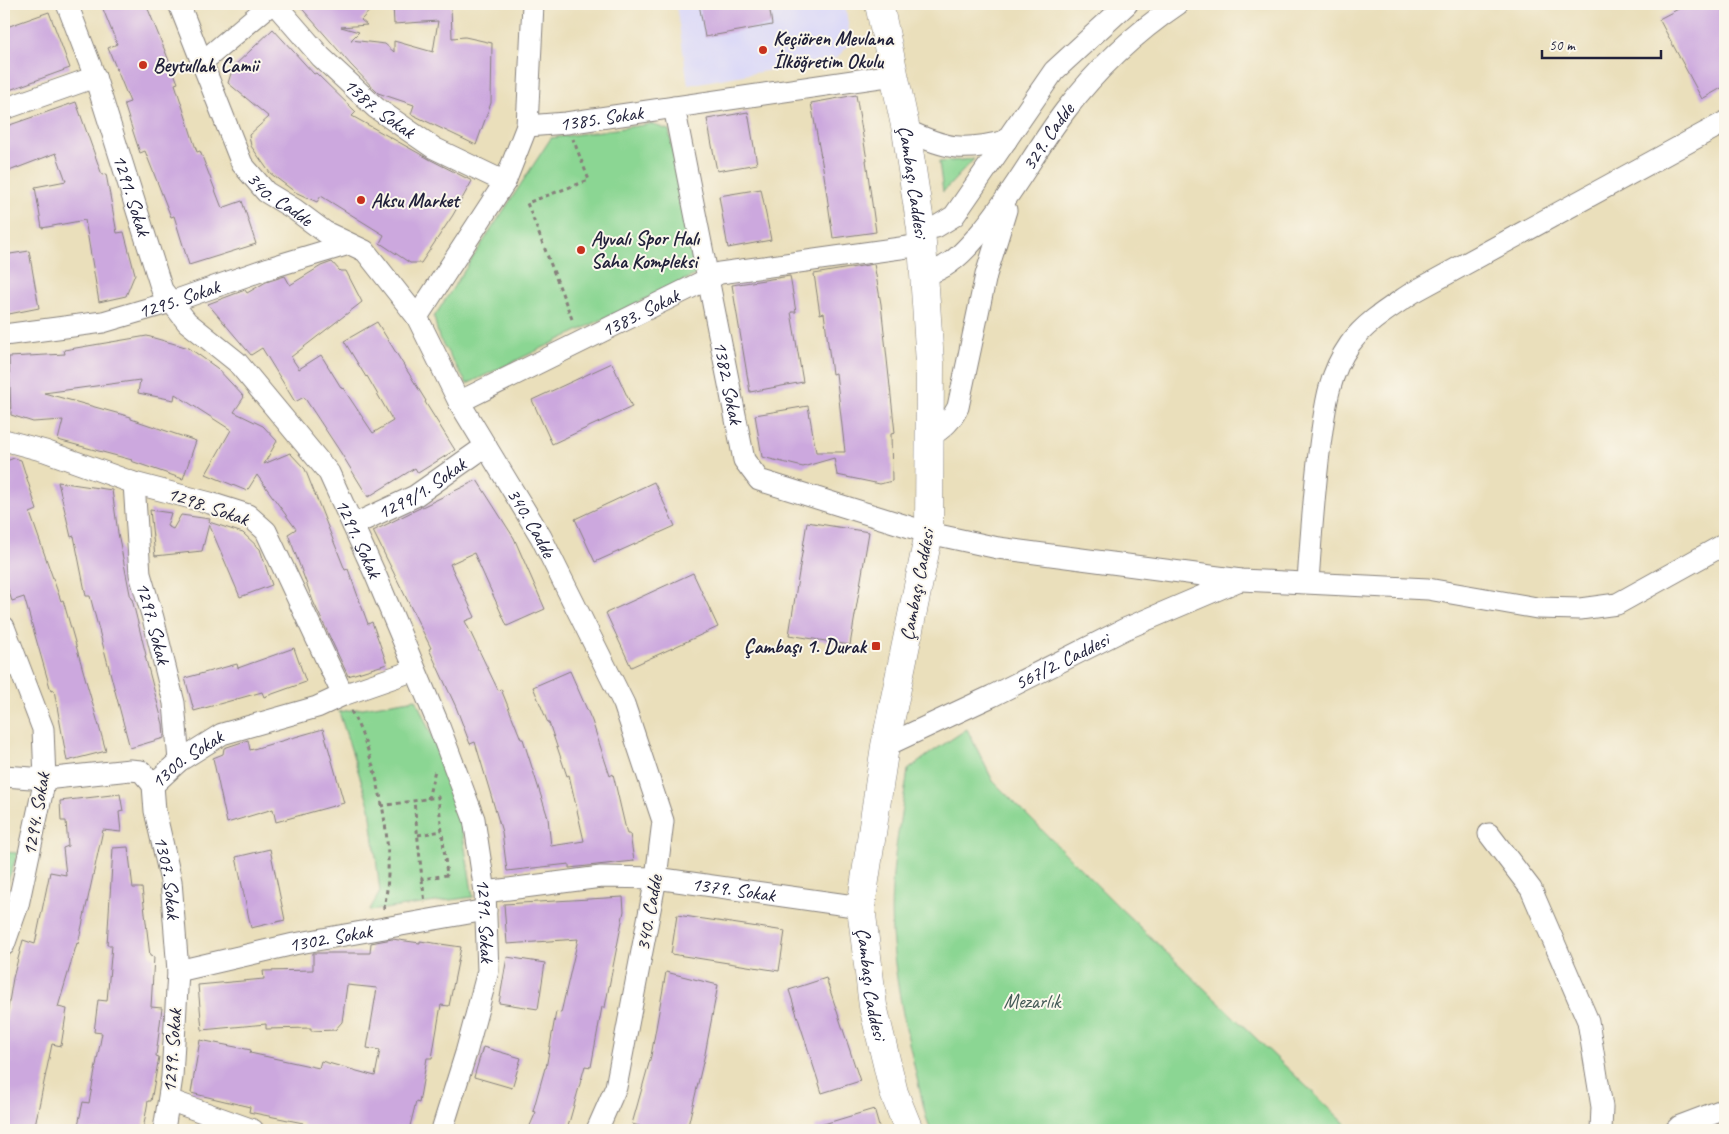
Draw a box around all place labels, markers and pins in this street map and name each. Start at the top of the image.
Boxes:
place label: Keçiören Mevlana İlköğretim Okulu [773,26,895,74]
marker: Keçiören Mevlana İlköğretim Okulu [757,44,769,56]
place label: Beytullah Camii [153,53,261,78]
marker: Beytullah Camii [137,59,149,71]
place label: Aksu Market [371,188,461,213]
marker: Aksu Market [355,194,367,206]
place label: Ayvalı Spor Halı Saha Kompleksi [591,226,700,274]
marker: Ayvalı Spor Halı Saha Kompleksi [575,244,587,256]
place label: Çambaşı 1. Durak [744,634,868,659]
marker: Çambaşı 1. Durak [870,640,882,652]

